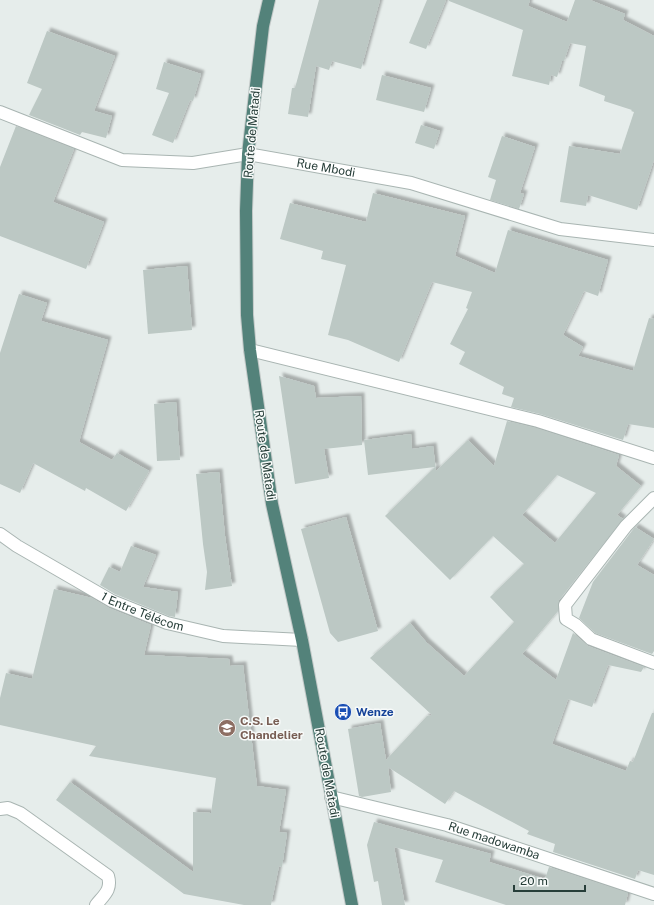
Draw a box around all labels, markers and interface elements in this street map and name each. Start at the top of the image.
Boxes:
street label: Route de Matadi [241,87,263,179]
street label: Rue Mbodi [295,156,356,180]
street label: Route de Matadi [252,409,278,501]
street label: 1 Entre Télécom [99,589,185,634]
bus stop icon: Wenze [333,702,353,722]
place label: Wenze [356,705,394,719]
place label: C.S. Le Chandelier [240,714,303,742]
school or university icon: C.S. Le Chandelier [217,718,237,738]
street label: Route de Matadi [312,727,342,819]
street label: Rue madowamba [447,819,542,862]
scale bar [514,867,585,893]
text: 20 m [520,874,548,888]

